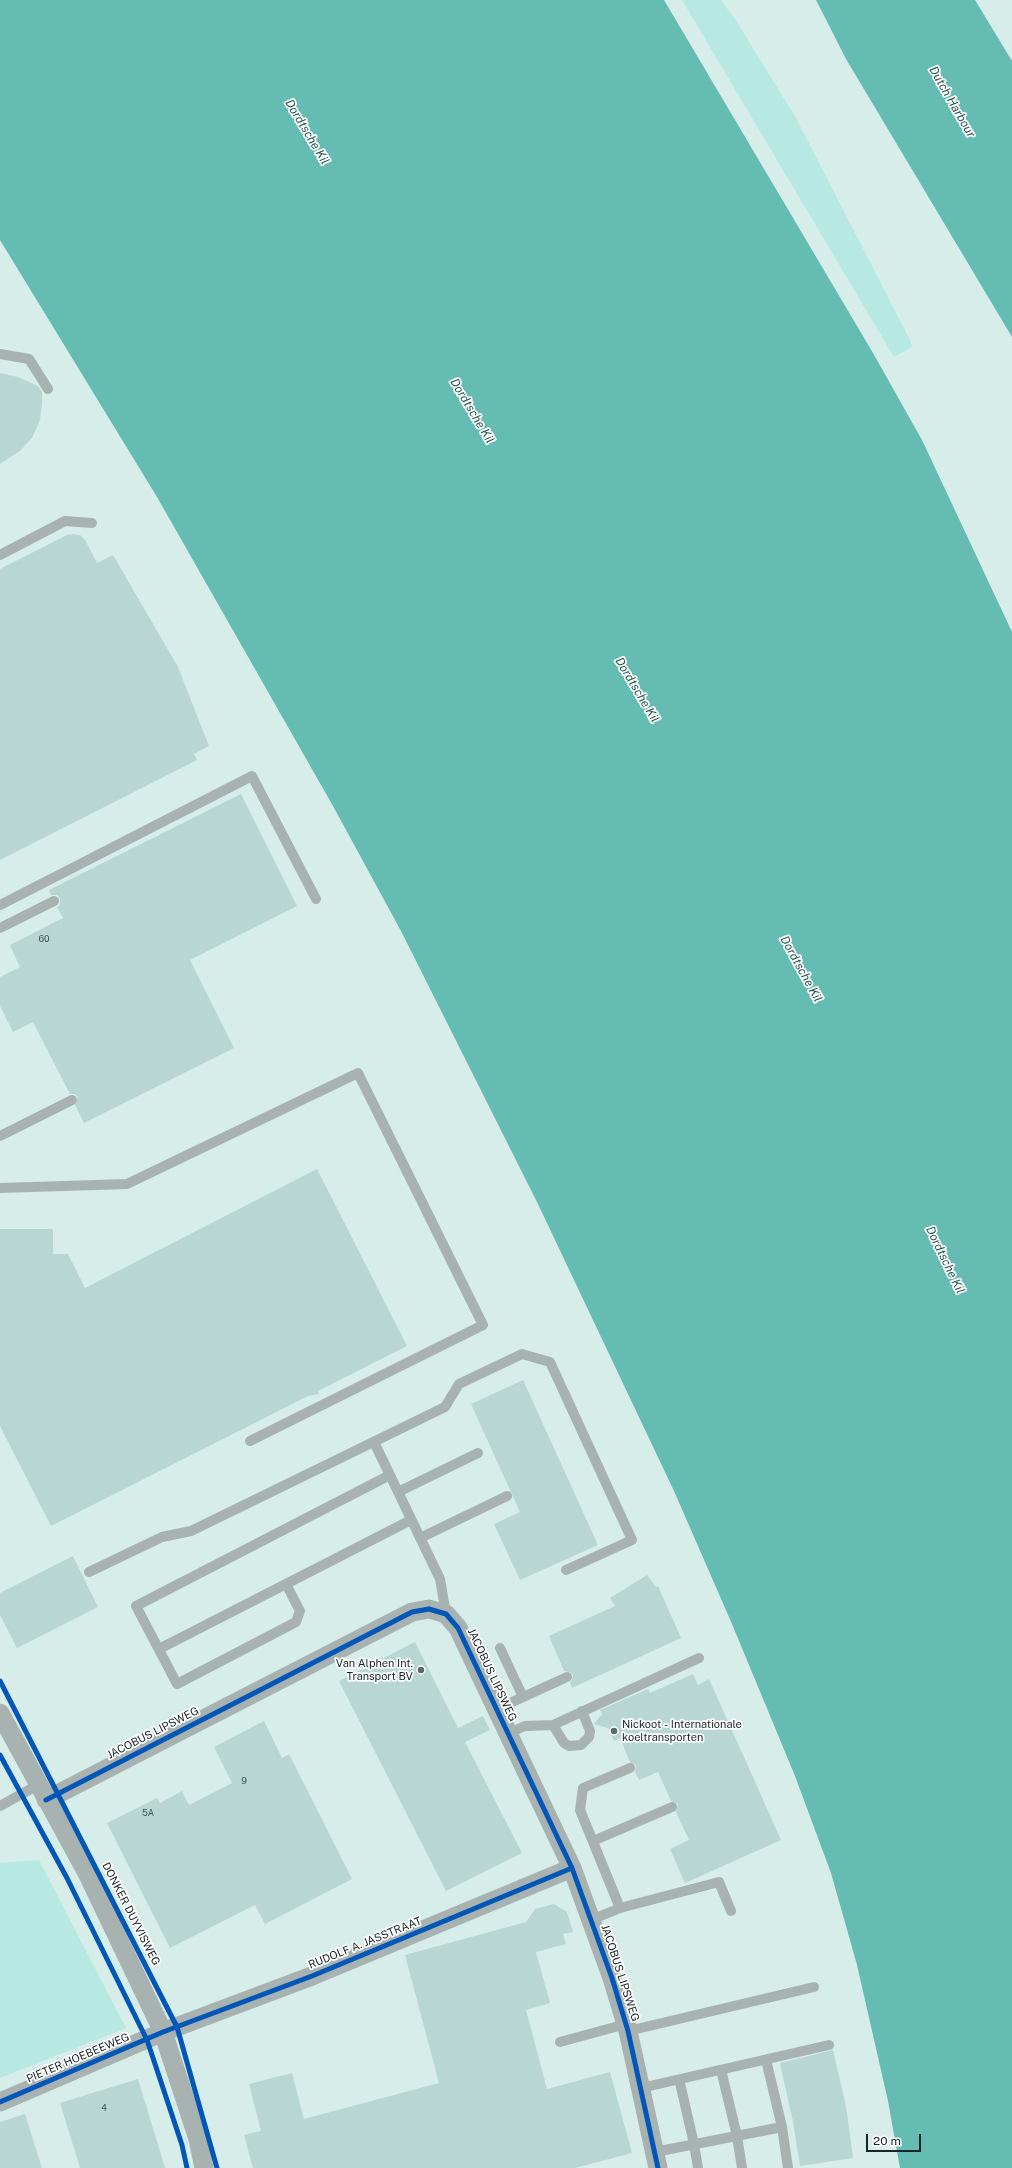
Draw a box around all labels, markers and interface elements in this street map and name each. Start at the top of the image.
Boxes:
water label: Dutch Harbour [926,64,978,140]
water label: Dordtsche Kil [282,97,332,167]
water label: Dordtsche Kil [447,376,497,446]
water label: Dordtsche Kil [612,655,662,725]
house number: 60 [38,934,50,944]
water label: Dordtsche Kil [777,934,825,1004]
water label: Dordtsche Kil [922,1224,968,1296]
street label: JACOBUS LIPSWEG [465,1626,519,1724]
place label: Van Alphen Int. Transport BV [336,1657,413,1683]
marker: Van Alphen Int. Transport BV [416,1665,426,1675]
street label: JACOBUS LIPSWEG [105,1704,201,1762]
place label: Nickoot - Internationale koeltransporten [622,1718,742,1744]
marker: Nickoot - Internationale koeltransporten [609,1726,619,1736]
house number: 9 [241,1776,247,1786]
house number: 5A [142,1808,154,1818]
street label: DONKER DUYVISWEG [99,1860,163,1968]
street label: RUDOLF A. JASSTRAAT [307,1914,423,1972]
street label: JACOBUS LIPSWEG [598,1923,642,2023]
street label: PIETER HOEBEEWEG [25,2030,131,2086]
house number: 4 [101,2103,107,2113]
scale bar [868,2126,923,2152]
text: 20 m [873,2134,901,2148]

